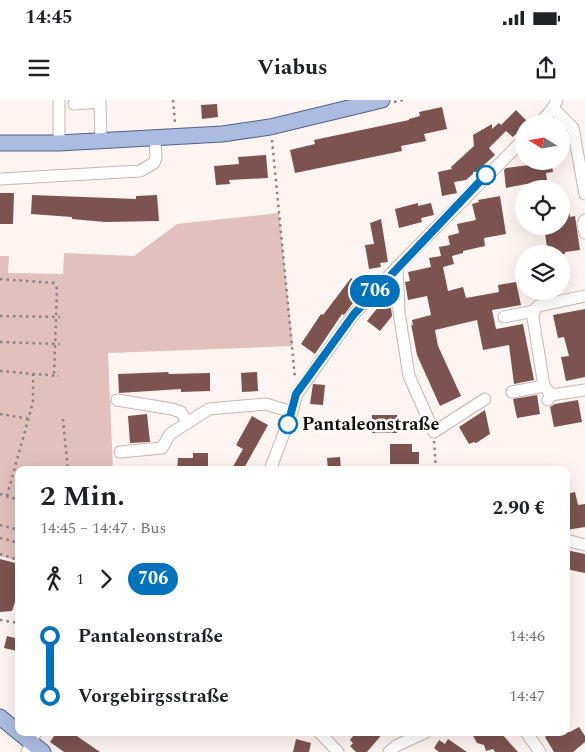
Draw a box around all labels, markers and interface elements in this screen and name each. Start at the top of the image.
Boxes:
text: 14:45 [25,3,73,32]
text: Viabus [257,51,328,84]
icon: menu [25,54,53,82]
icon: share [532,54,560,82]
north arrow [515,115,570,170]
map controls [515,115,570,300]
unlabelled marker [476,165,496,185]
button: locate [515,180,570,235]
button: layers [515,245,570,300]
line badge: 706 [346,275,404,307]
text: 706 [360,277,390,304]
place label: Pantaleonstraße [302,411,439,438]
marker: Pantaleonstraße [278,414,298,434]
text: 2 Min. [40,475,125,518]
text: 2.90 € [493,494,545,523]
text: 14:45 – 14:47 · Bus [40,516,166,540]
icon: walk [40,565,68,593]
icon: forward [92,565,120,593]
text: 706 [138,565,168,592]
text: 1 [76,567,84,591]
text: Pantaleonstraße [78,622,223,651]
text: 14:46 [509,624,545,648]
text: Vorgebirgsstraße [78,682,229,711]
text: 14:47 [509,684,545,708]

